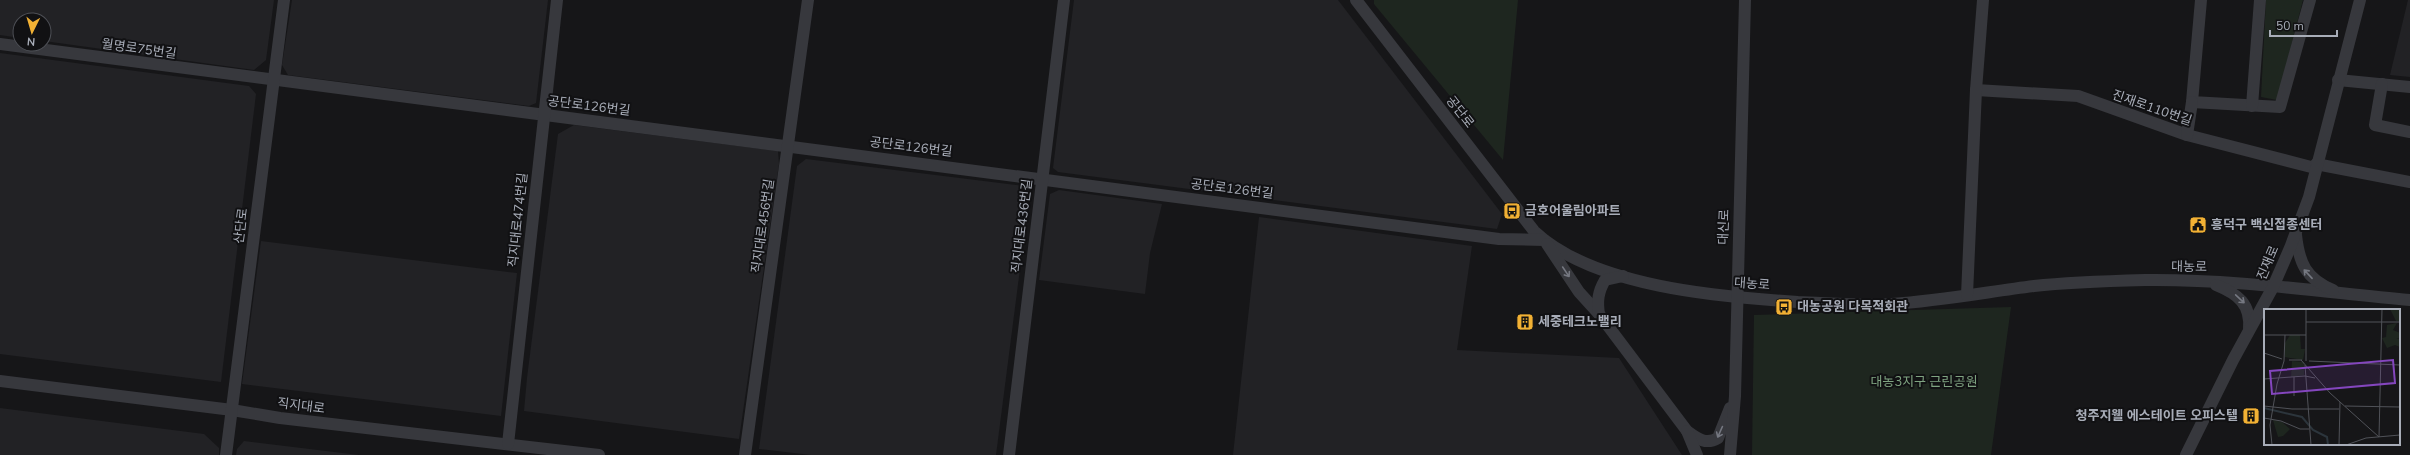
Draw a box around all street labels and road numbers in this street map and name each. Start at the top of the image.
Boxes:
street label: 월명로75번길 [100,35,178,63]
street label: 진재로110번길 [2110,86,2194,130]
street label: 공단로126번길 [547,92,631,120]
street label: 공단로 [1442,92,1478,132]
street label: 공단로126번길 [869,133,953,161]
street label: 직지대로474번길 [504,172,532,268]
street label: 공단로126번길 [1190,175,1274,203]
street label: 직지대로456번길 [747,178,779,274]
street label: 직지대로436번길 [1007,178,1037,274]
street label: 산단로 [230,207,252,245]
street label: 대신로 [1714,209,1734,245]
street label: 진재로 [2253,243,2283,283]
street label: 대농로 [2171,258,2207,276]
street label: 대농로 [1733,274,1771,294]
street label: 직지대로 [276,394,326,418]

